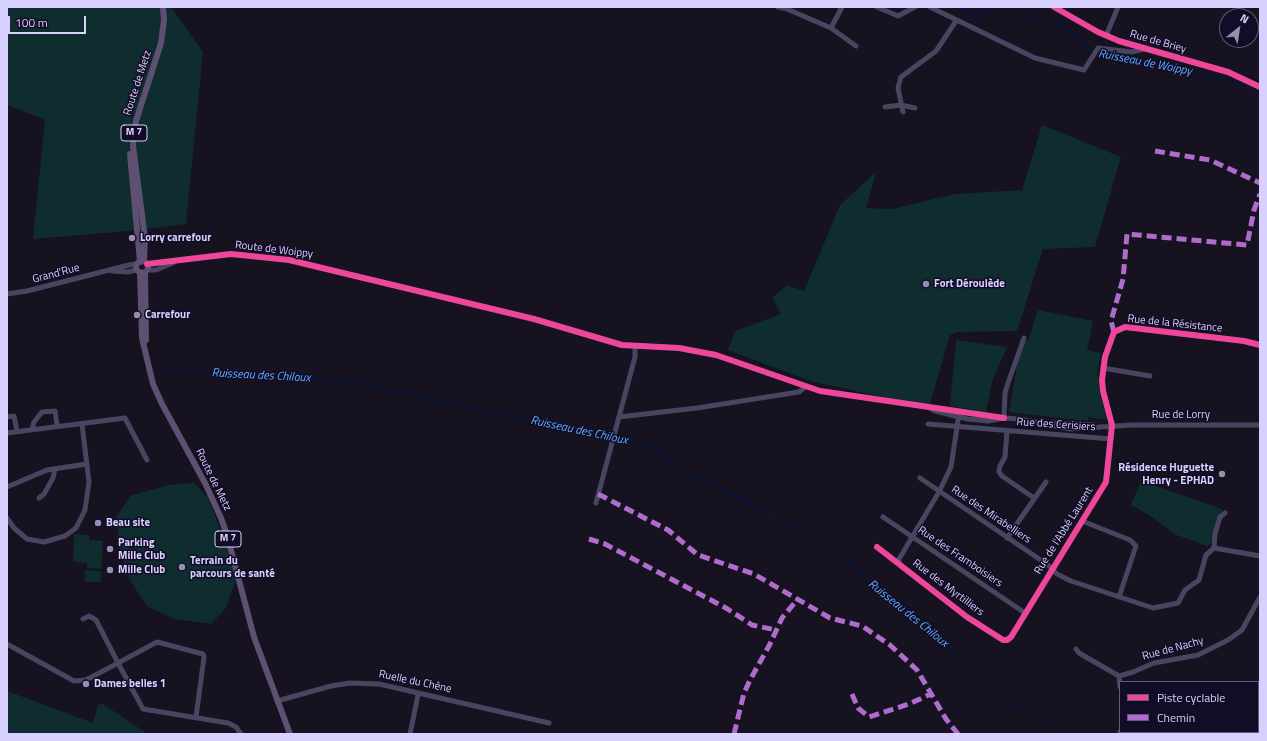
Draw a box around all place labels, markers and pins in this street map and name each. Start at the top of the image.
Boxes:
place label: Lorry carrefour [140,231,211,245]
marker: Lorry carrefour [127,233,137,243]
place label: Fort Déroulède [934,277,1005,291]
marker: Fort Déroulède [921,279,931,289]
place label: Carrefour [145,308,190,322]
marker: Carrefour [132,310,142,320]
place label: Résidence Huguette Henry - EPHAD [1118,461,1214,487]
marker: Résidence Huguette Henry - EPHAD [1217,469,1227,479]
place label: Beau site [106,516,150,530]
marker: Beau site [93,518,103,528]
place label: Parking Mille Club [118,536,165,562]
marker: Parking Mille Club [105,544,115,554]
place label: Terrain du parcours de santé [190,554,275,580]
marker: Terrain du parcours de santé [177,562,187,572]
place label: Mille Club [118,563,165,577]
marker: Mille Club [105,565,115,575]
place label: Dames belles 1 [94,677,166,691]
marker: Dames belles 1 [81,679,91,689]

